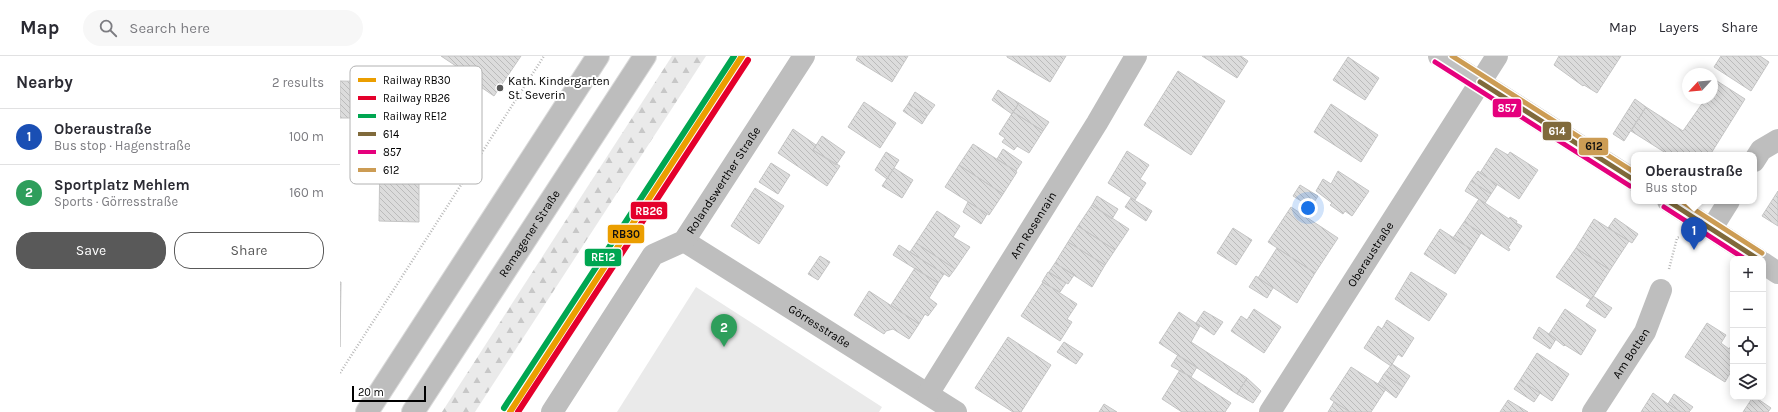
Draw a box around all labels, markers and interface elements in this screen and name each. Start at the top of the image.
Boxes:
search box [83,10,363,46]
text: Map [20,17,59,39]
icon: search [97,17,119,39]
text: Search here [129,19,210,37]
text: Map [1609,19,1637,36]
text: Layers [1659,19,1699,36]
text: Share [1721,19,1758,36]
legend [350,66,482,184]
north arrow [1682,68,1718,104]
text: Nearby [16,72,73,92]
text: Railway RB30 [383,74,451,87]
place label: Kath. Kindergarten St. Severin [508,74,610,102]
text: 2 results [272,75,324,90]
marker: Kath. Kindergarten St. Severin [495,83,505,93]
text: Railway RB26 [383,92,450,105]
line badge: 857 [1492,98,1522,118]
text: 857 [1498,102,1517,115]
text: Railway RE12 [383,110,447,123]
text: Oberaustraße [54,120,152,138]
line badge: 614 [1542,121,1572,141]
street label: Rolandswerther Straße [683,124,763,237]
text: 614 [1548,125,1566,138]
text: 614 [383,128,399,141]
text: 1 [27,129,31,144]
text: 100 m [289,129,324,144]
line badge: 612 [1578,137,1609,156]
text: Bus stop · Hagenstraße [54,138,191,153]
text: 612 [1585,140,1603,153]
text: 857 [383,146,401,159]
popup [1631,152,1757,204]
text: Oberaustraße [1645,162,1743,180]
text: 612 [383,164,399,177]
text: Sportplatz Mehlem [54,176,190,194]
text: Bus stop [1645,180,1697,195]
text: 2 [25,185,33,200]
text: 160 m [289,185,324,200]
street label: Remagener Straße [496,187,563,280]
street label: Am Rosenrain [1007,189,1059,261]
text: Sports · Görresstraße [54,194,178,209]
your location [1298,198,1318,218]
line badge: RB26 [630,201,668,220]
text: RB26 [635,205,663,218]
pin: 1 [1681,217,1707,250]
street label: Oberaustraße [1345,219,1396,290]
line badge: RB30 [607,224,645,244]
text: RB30 [612,228,640,241]
button: Save [16,232,166,269]
button: Share [174,232,324,269]
line badge: RE12 [584,248,622,267]
text: RE12 [591,251,615,264]
map controls [1730,256,1766,400]
button: + [1730,256,1766,292]
button: − [1730,292,1766,328]
street label: Görresstraße [786,301,853,351]
pin: 2 [711,314,737,347]
street label: Am Botten [1610,325,1653,381]
button: locate [1730,328,1766,364]
button: layers [1730,364,1766,400]
scale bar [352,384,426,403]
text: 20 m [358,386,384,399]

